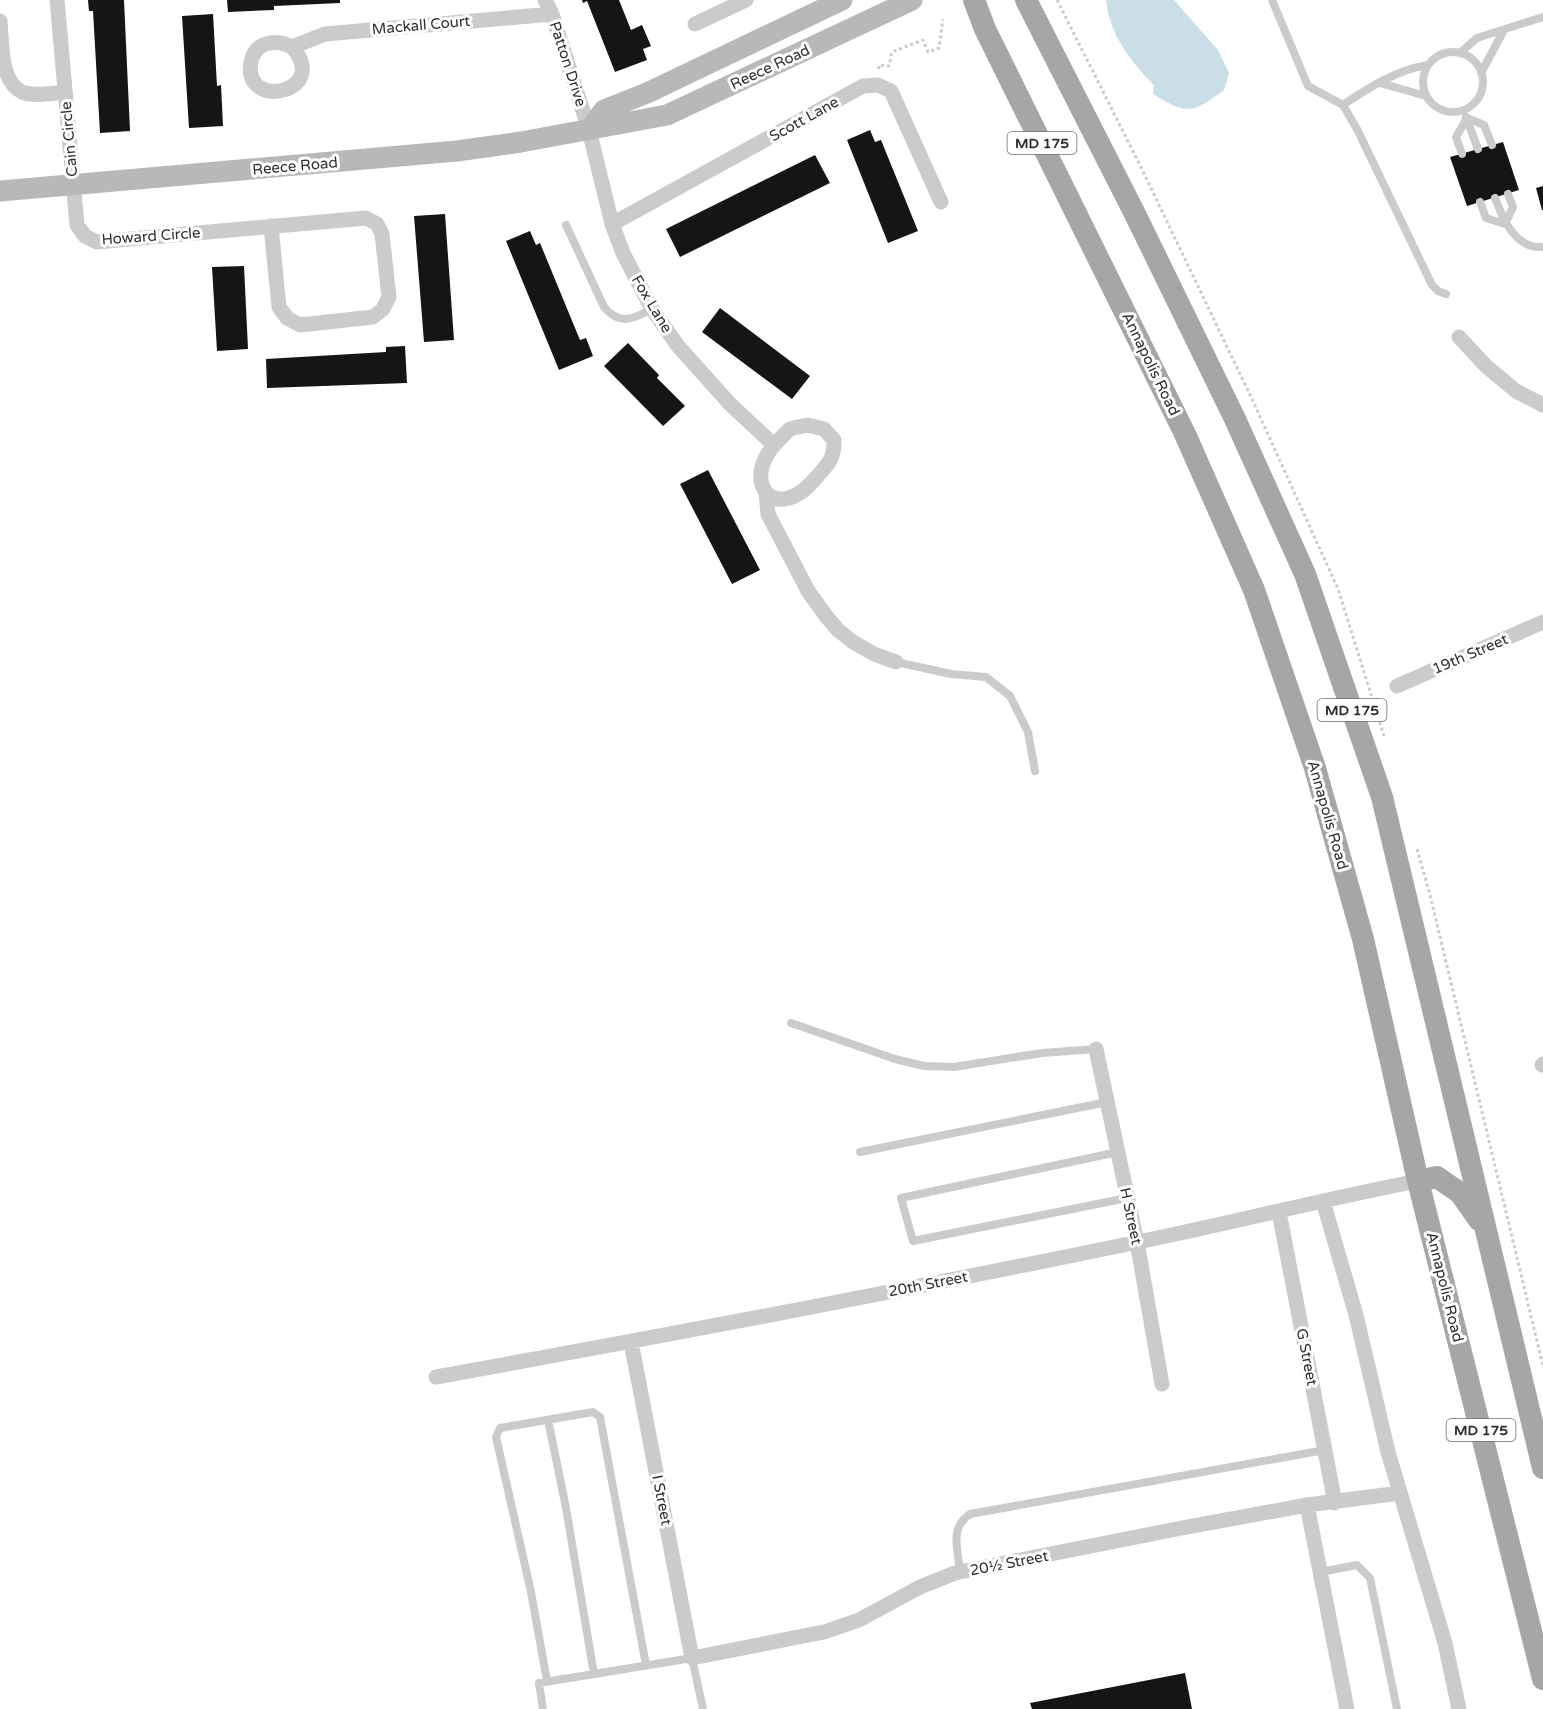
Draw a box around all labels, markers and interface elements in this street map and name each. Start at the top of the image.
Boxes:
street label: Mackall Court [371,12,471,38]
street label: Patton Drive [546,19,590,109]
street label: Reece Road [727,41,813,93]
street label: Scott Lane [766,93,842,145]
street label: Cain Circle [57,101,81,177]
road number: MD 175 [1008,132,1076,154]
street label: Reece Road [252,153,338,179]
street label: Howard Circle [101,224,201,248]
street label: Fox Lane [628,272,676,336]
street label: Annapolis Road [1118,309,1184,419]
street label: 19th Street [1429,630,1511,678]
road number: MD 175 [1318,699,1386,721]
street label: Annapolis Road [1304,758,1352,872]
street label: H Street [1116,1186,1146,1247]
street label: Annapolis Road [1423,1230,1467,1344]
street label: 20th Street [887,1267,969,1301]
street label: G Street [1293,1327,1321,1388]
road number: MD 175 [1446,1419,1516,1441]
street label: I Street [648,1473,676,1527]
street label: 20½ Street [968,1547,1050,1579]

